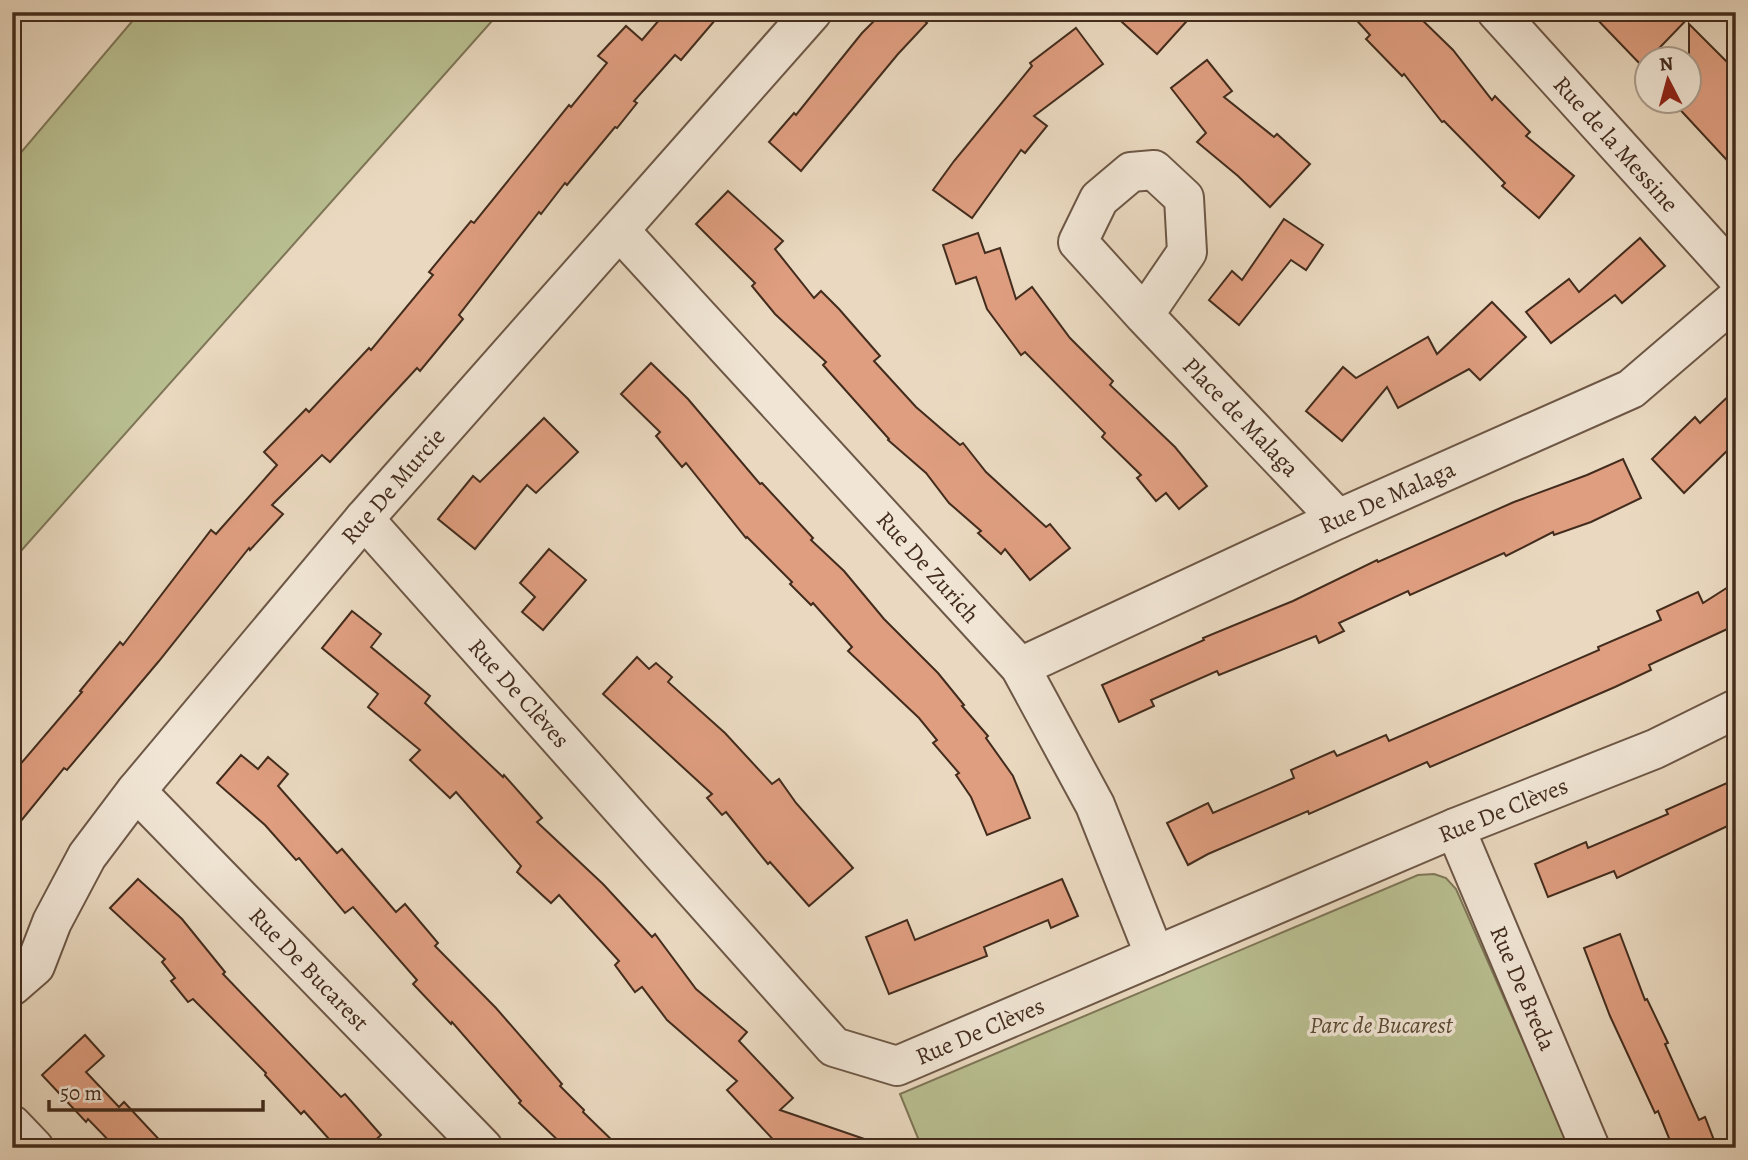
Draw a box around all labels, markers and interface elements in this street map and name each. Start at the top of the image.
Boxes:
north arrow [1632,46,1702,116]
text: N [1658,50,1675,78]
street label: Rue de la Messine [1546,69,1686,219]
street label: Place de Malaga [1176,350,1307,485]
street label: Rue De Murcie [334,421,452,551]
street label: Rue De Malaga [1314,452,1461,541]
street label: Rue De Zurich [869,504,987,630]
street label: Rue De Clèves [461,631,577,755]
street label: Rue De Clèves [1433,769,1573,851]
street label: Rue De Bucarest [242,900,376,1038]
street label: Rue De Breda [1482,921,1564,1056]
street label: Rue De Clèves [911,989,1049,1073]
park label: Parc de Bucarest [1310,1009,1454,1041]
scale bar [49,1069,262,1113]
text: 50 m [60,1079,102,1107]

